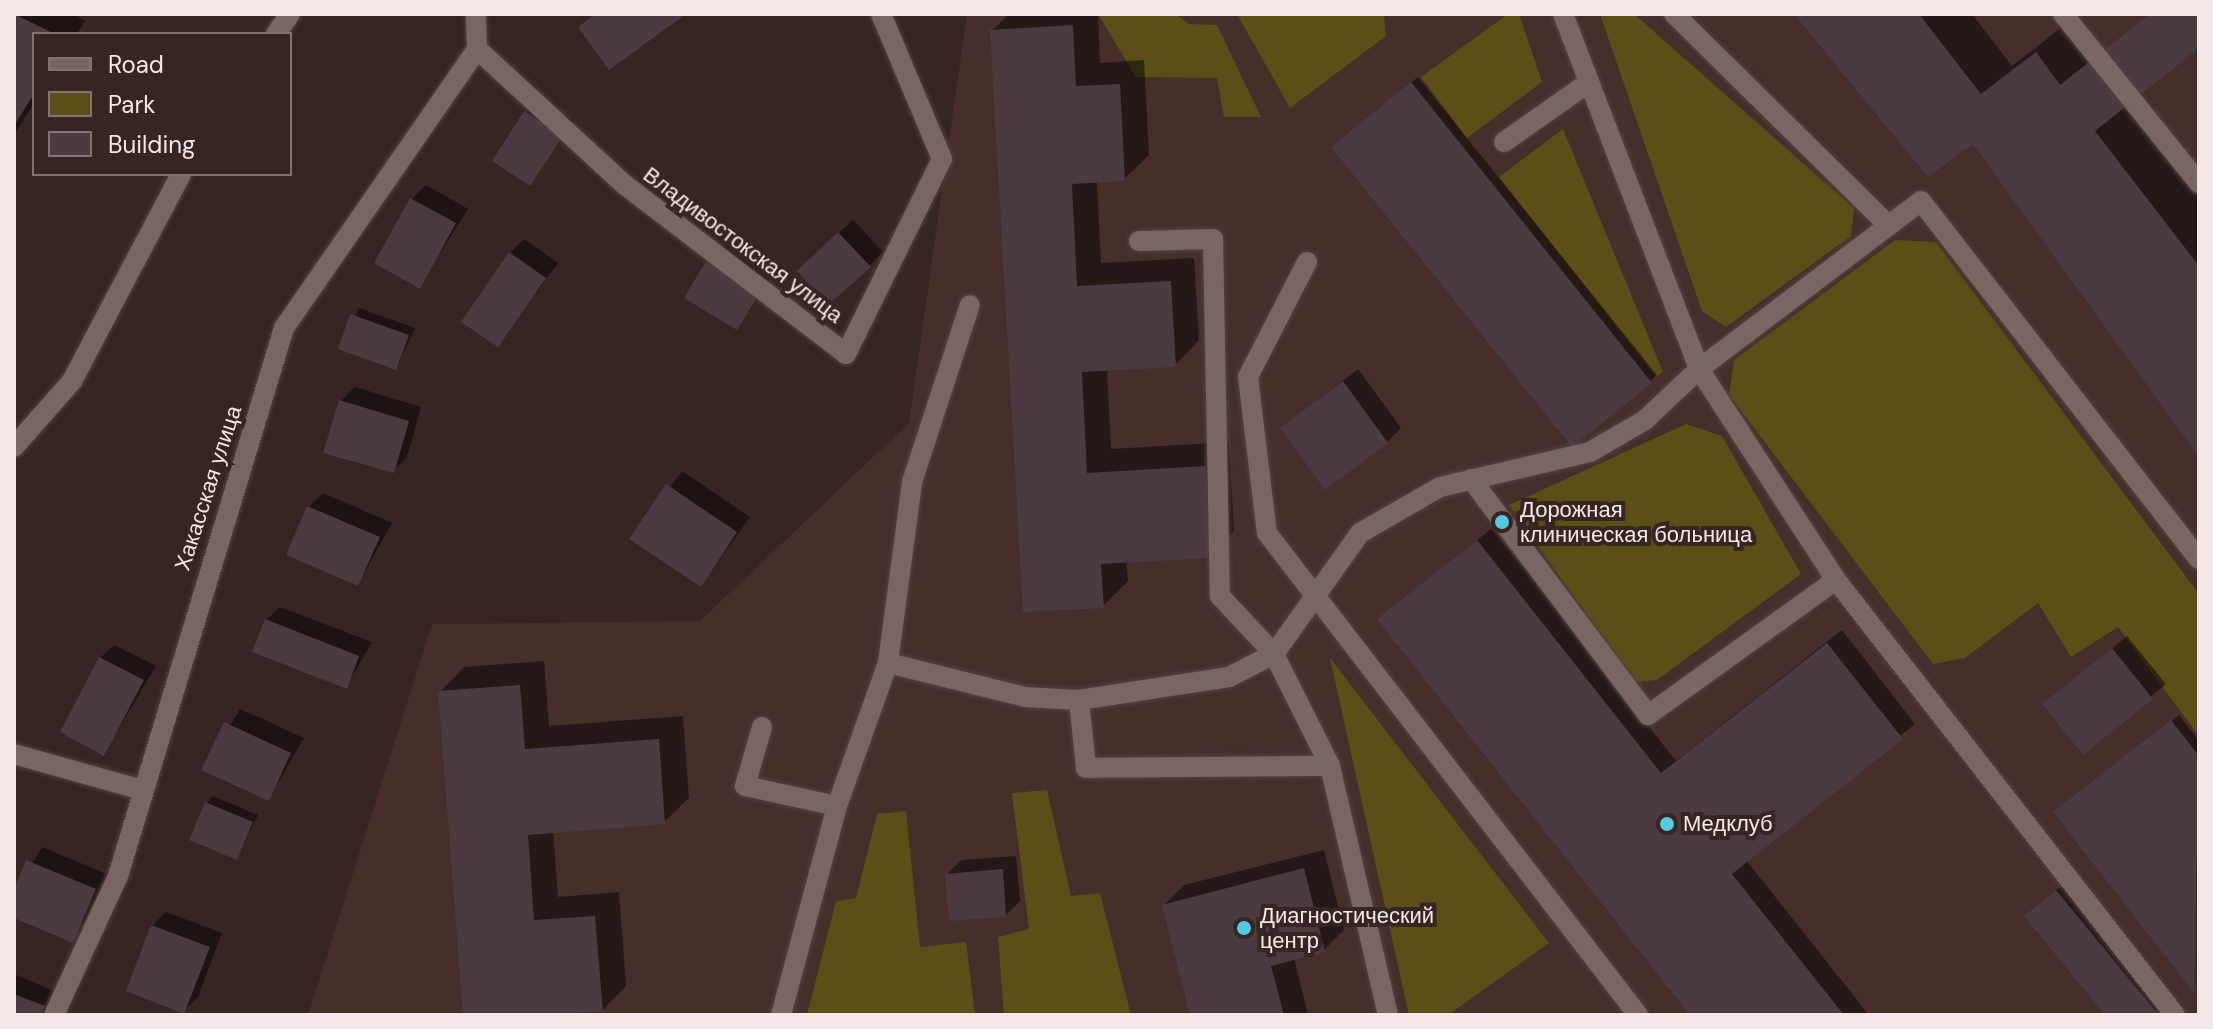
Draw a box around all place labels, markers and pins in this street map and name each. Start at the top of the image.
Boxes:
place label: Дорожная клиническая больница [1520,496,1752,548]
marker: Дорожная клиническая больница [1491,511,1513,533]
place label: Медклуб [1683,811,1773,837]
marker: Медклуб [1658,815,1676,833]
place label: Диагностический центр [1260,902,1434,954]
marker: Диагностический центр [1235,919,1253,937]

